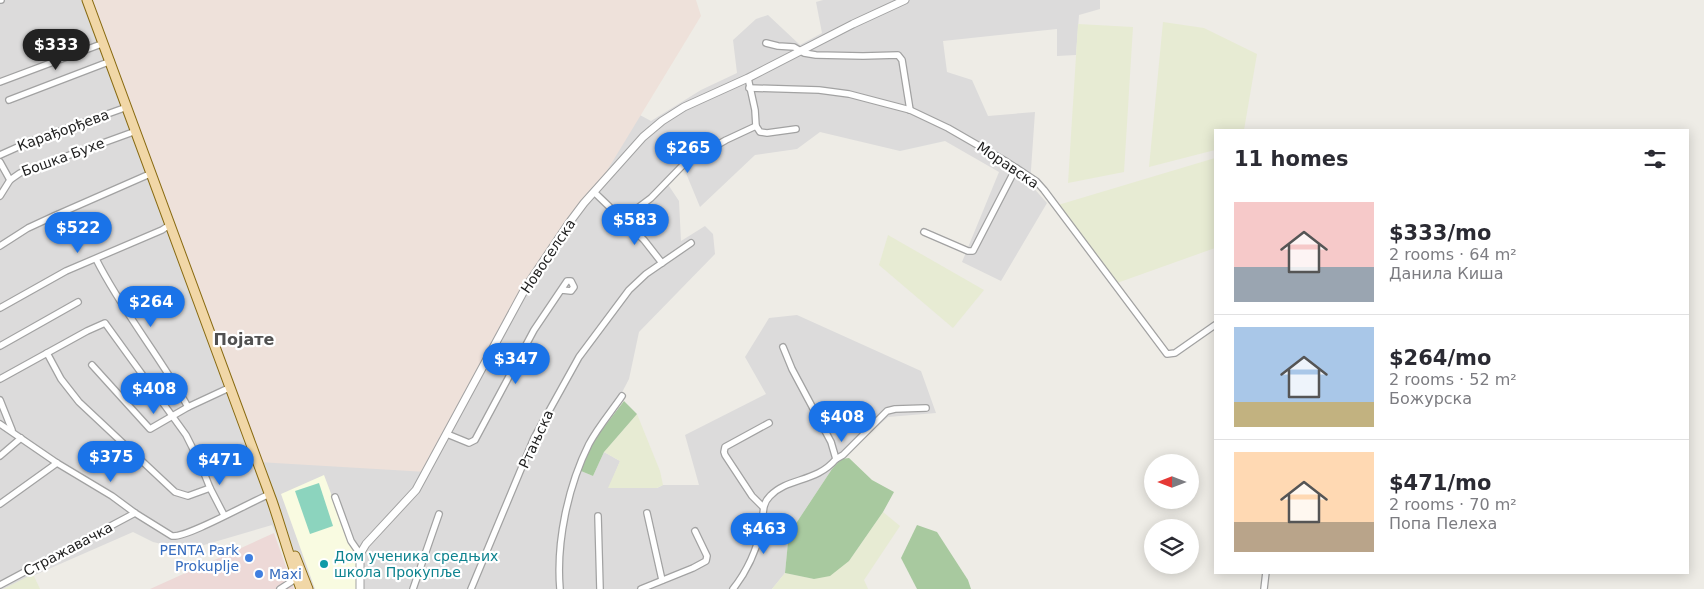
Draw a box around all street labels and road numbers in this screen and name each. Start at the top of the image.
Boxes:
street label: Карађорђева [15,106,111,154]
street label: Бошка Бухе [19,135,107,179]
street label: Моравска [974,138,1042,192]
street label: Новоселска [517,216,579,296]
street label: Ртањска [516,407,556,471]
street label: Стражавачка [21,519,115,579]

